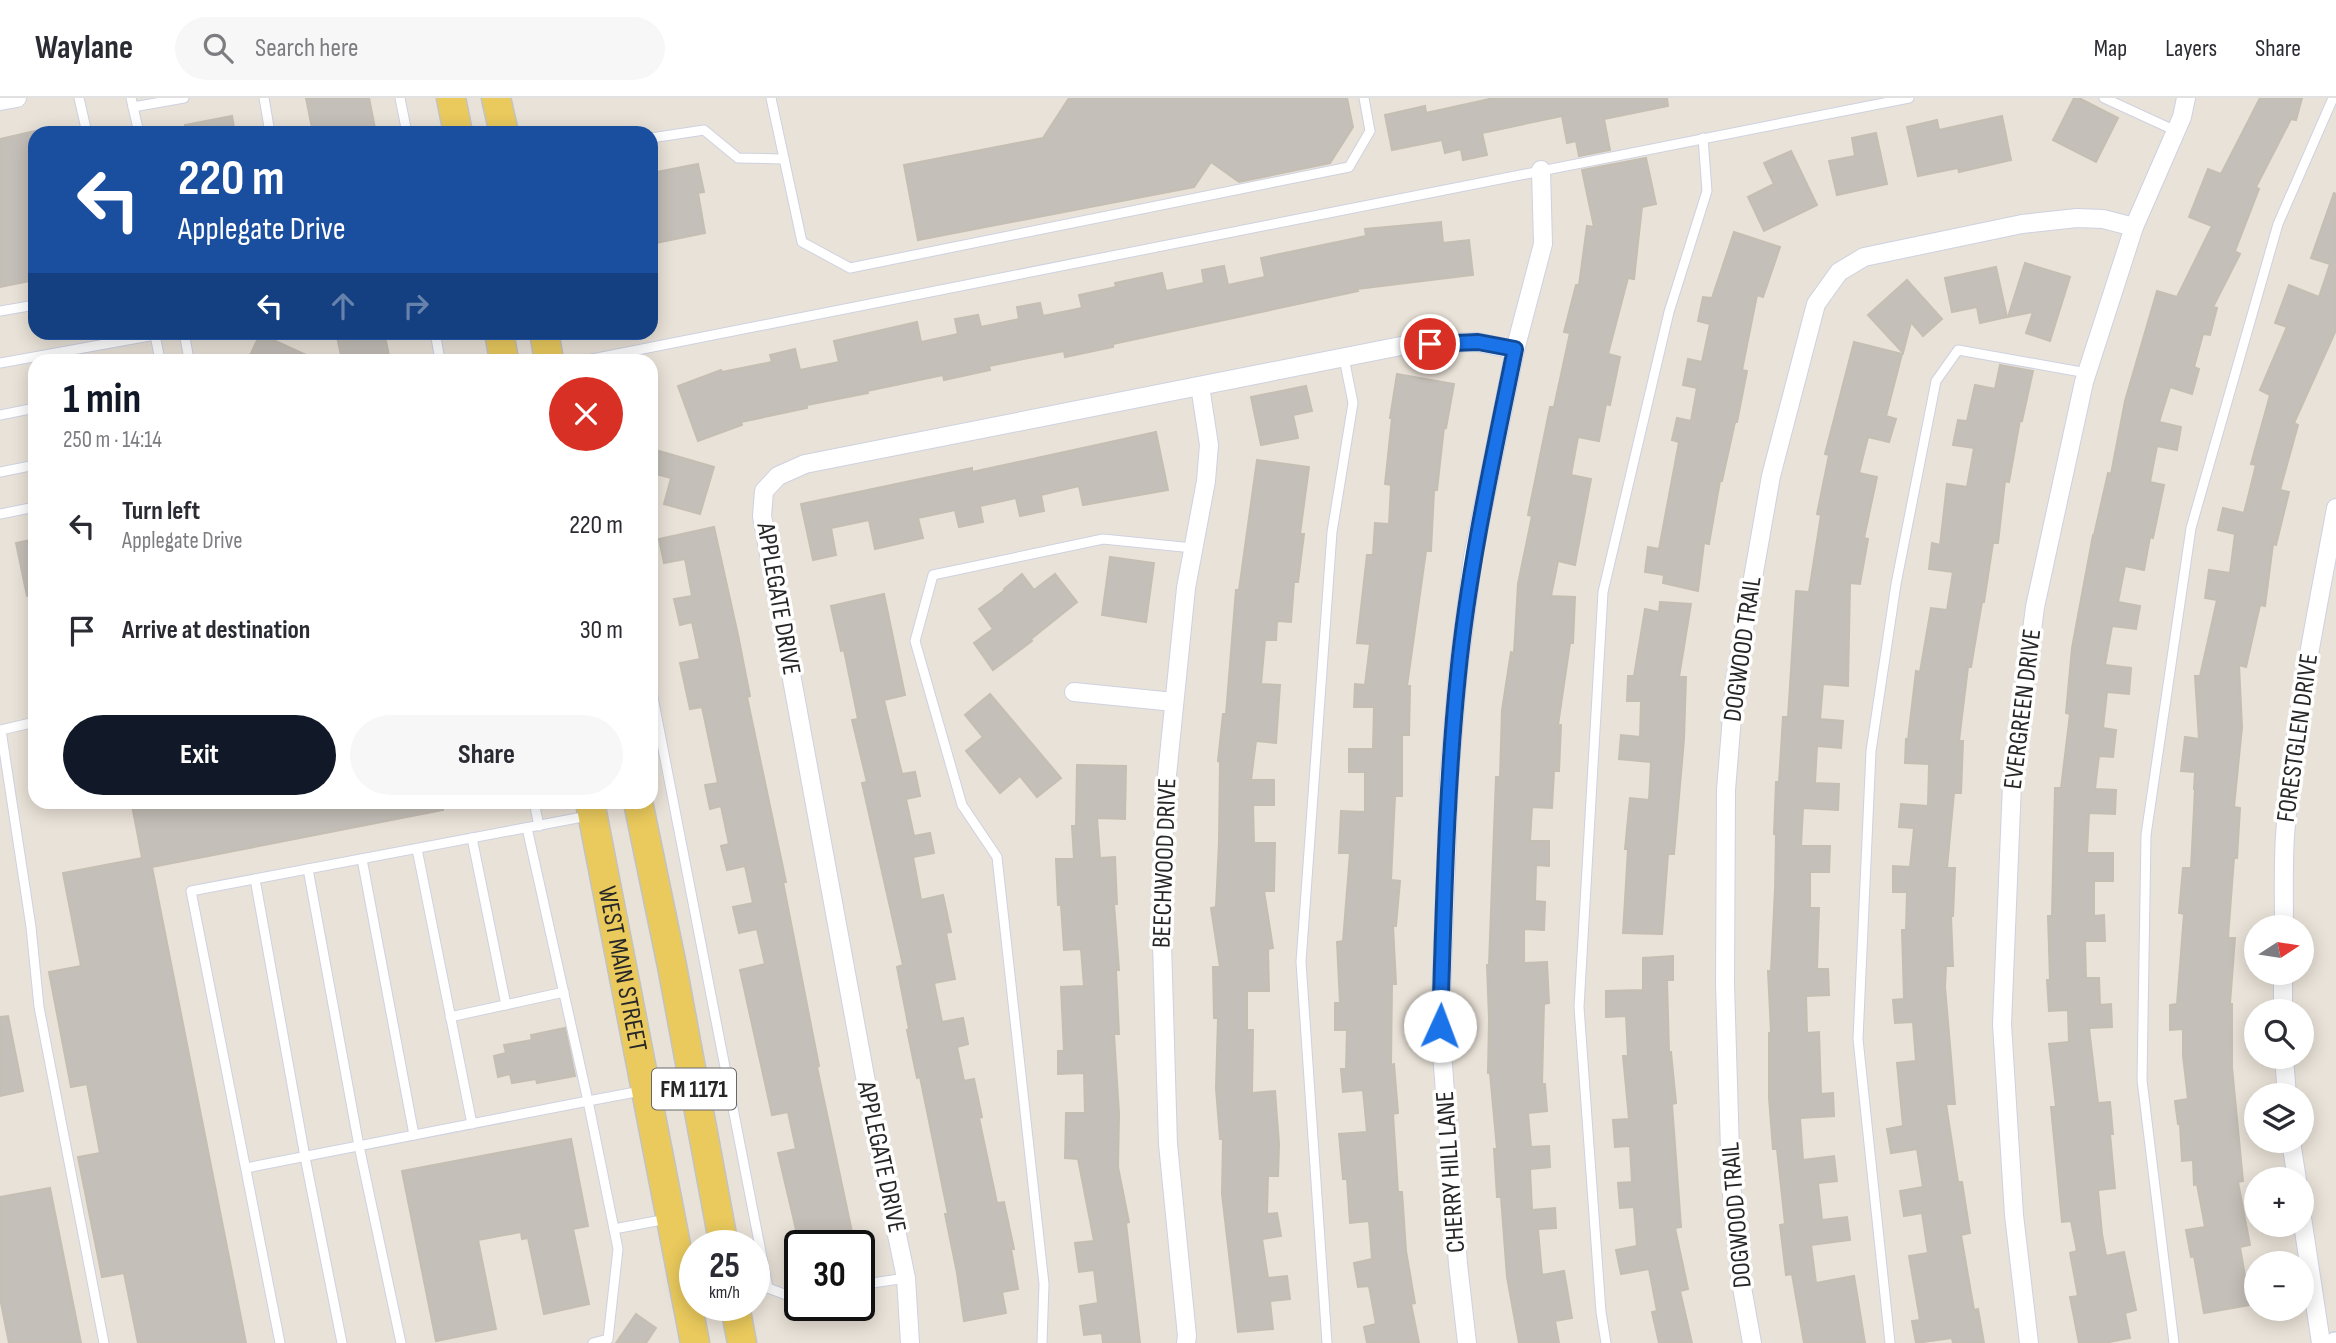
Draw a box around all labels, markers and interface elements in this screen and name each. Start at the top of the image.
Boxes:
search box [175,17,665,80]
text: Waylane [35,28,133,68]
icon: search [199,29,237,67]
text: Search here [255,33,358,64]
text: Map [2094,34,2127,63]
text: Layers [2165,34,2217,63]
text: Share [2255,34,2301,63]
text: 220 m [178,150,284,209]
icon: left [63,154,154,245]
text: Applegate Drive [178,210,346,249]
icon: left [251,287,289,325]
icon: ahead [324,287,362,325]
icon: right [397,287,435,325]
pin [1400,314,1460,374]
icon: arrive [1411,325,1449,363]
text: 1 min [63,374,141,425]
button: close [549,377,623,451]
text: 250 m · 14:14 [63,426,162,454]
text: Turn left [122,496,200,527]
icon: left [63,507,101,545]
text: 220 m [569,510,623,541]
street label: APPLEGATE DRIVE [749,519,807,678]
text: Applegate Drive [122,527,242,555]
street label: DOGWOOD TRAIL [1717,574,1769,724]
icon: arrive [63,612,101,650]
text: Arrive at destination [122,615,310,646]
text: 30 m [580,615,623,646]
street label: EVERGREEN DRIVE [1998,627,2048,791]
street label: FORESTGLEN DRIVE [2271,652,2325,824]
button: Exit [63,715,336,795]
button: Share [350,715,623,795]
street label: BEECHWOOD DRIVE [1147,777,1183,949]
street label: WEST MAIN STREET [591,883,654,1054]
north arrow [2244,915,2314,985]
map controls [2244,915,2314,1321]
position arrow [1403,989,1477,1063]
button: search [2244,999,2314,1069]
road number: FM 1171 [652,1069,736,1110]
street label: APPLEGATE DRIVE [850,1077,912,1236]
button: layers [2244,1083,2314,1153]
street label: CHERRY HILL LANE [1430,1090,1472,1254]
street label: DOGWOOD TRAIL [1715,1140,1759,1289]
button: + [2244,1167,2314,1237]
speed limit sign: 30 [784,1230,875,1321]
text: 25 [709,1245,740,1288]
button: − [2244,1251,2314,1321]
text: km/h [709,1282,740,1303]

